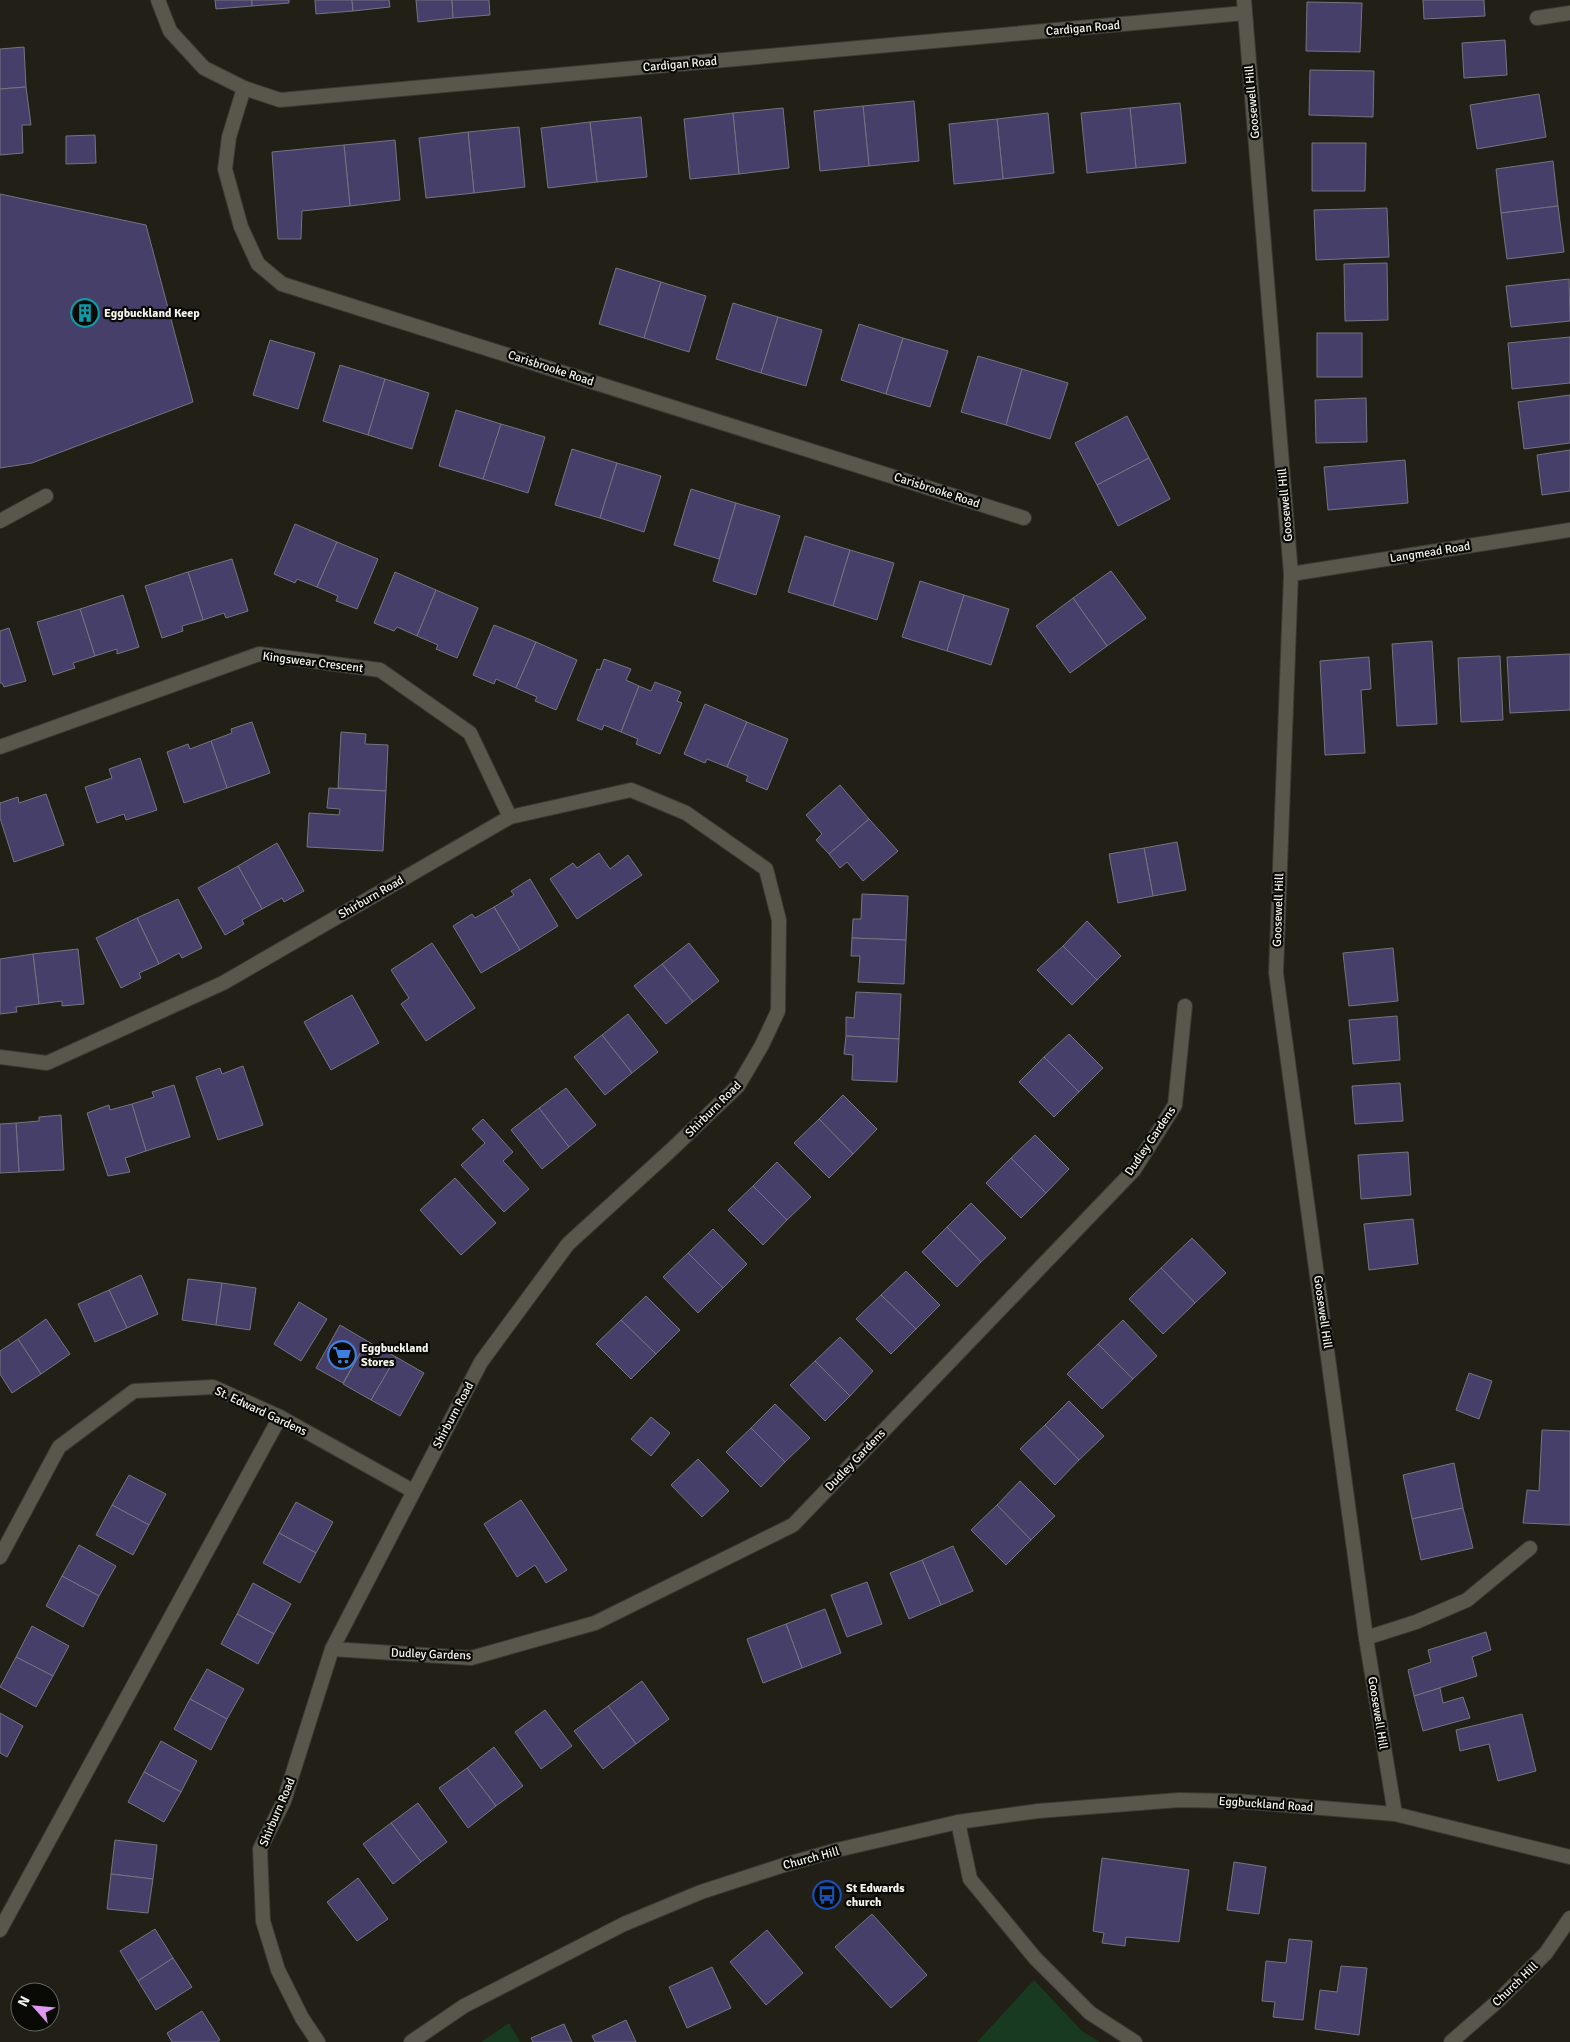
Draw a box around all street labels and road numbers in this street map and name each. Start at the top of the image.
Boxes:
street label: Cardigan Road [1045,18,1121,39]
street label: Cardigan Road [642,54,718,75]
street label: Goosewell Hill [1242,64,1263,139]
street label: Carisbrooke Road [506,348,596,389]
street label: Goosewell Hill [1275,467,1296,542]
street label: Carisbrooke Road [892,470,982,511]
street label: Langmead Road [1389,539,1471,566]
street label: Kingswear Crescent [262,649,364,676]
street label: Goosewell Hill [1270,872,1287,947]
street label: Shirburn Road [336,873,407,922]
street label: Shirburn Road [682,1078,744,1140]
street label: Dudley Gardens [1122,1104,1179,1179]
street label: Goosewell Hill [1310,1275,1335,1350]
street label: Shirburn Road [430,1379,477,1451]
street label: St. Edward Gardens [212,1384,309,1439]
street label: Dudley Gardens [822,1426,889,1495]
street label: Dudley Gardens [391,1646,471,1663]
street label: Goosewell Hill [1364,1676,1391,1751]
street label: Shirburn Road [256,1776,299,1849]
street label: Eggbuckland Road [1218,1794,1314,1815]
street label: Church Hill [781,1844,841,1873]
street label: Church Hill [1489,1959,1542,2010]

